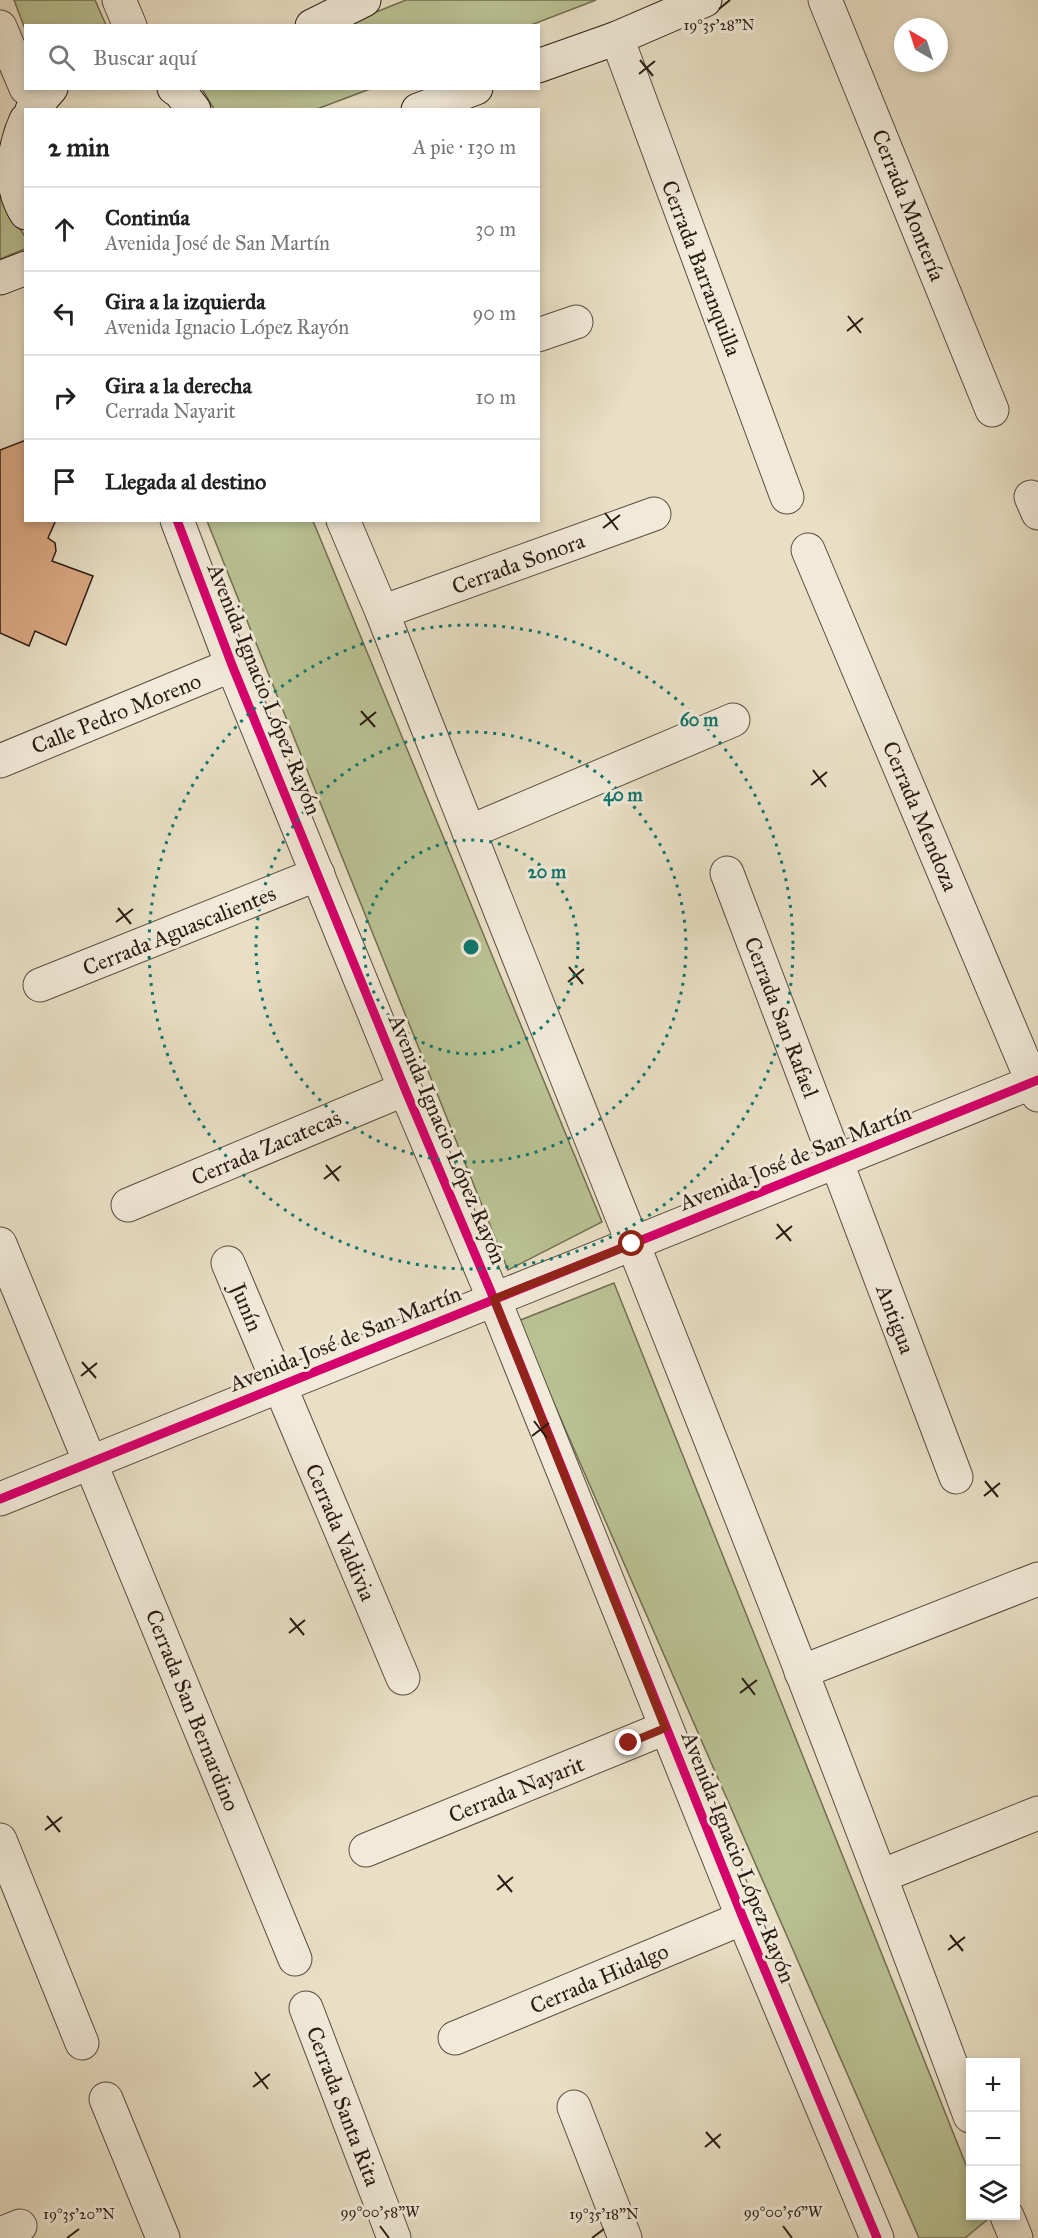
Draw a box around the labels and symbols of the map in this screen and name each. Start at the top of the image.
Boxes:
text: 19°35'28"N [683,16,755,34]
north arrow [894,18,948,72]
street label: Cerrada Montería [866,125,951,286]
street label: Cerrada Barranquilla [656,177,748,360]
street label: Cerrada Sonora [448,527,589,600]
street label: Avenida Ignacio López Rayón [201,559,327,819]
street label: Calle Pedro Moreno [27,667,205,760]
text: 60 m [680,709,719,731]
street label: Cerrada Mendoza [877,737,965,896]
text: 40 m [603,784,644,807]
text: 20 m [528,861,567,883]
street label: Cerrada Aguascalientes [79,879,280,982]
street label: Cerrada San Rafael [738,933,825,1102]
centre of rings [461,937,481,957]
street label: Avenida Ignacio López Rayón [382,1009,512,1268]
street label: Avenida José de San Martín [674,1099,915,1217]
street label: Cerrada Zacatecas [187,1104,345,1191]
route start [618,1230,644,1256]
street label: Junín [224,1277,269,1336]
street label: Avenida José de San Martín [224,1280,465,1398]
street label: Antigua [870,1280,921,1358]
street label: Cerrada Valdivia [299,1459,382,1606]
street label: Cerrada San Bernardino [140,1605,245,1815]
street label: Avenida Ignacio López Rayón [675,1727,801,1987]
route end [615,1729,641,1755]
street label: Cerrada Nayarit [445,1750,588,1829]
street label: Cerrada Hidalgo [526,1937,673,2020]
street label: Cerrada Santa Rita [301,2022,387,2191]
text: 99°00'58"W [341,2203,420,2221]
text: 99°00'56"W [744,2203,823,2221]
text: 19°35'20"N [43,2205,115,2223]
text: 19°35'18"N [569,2205,639,2223]

